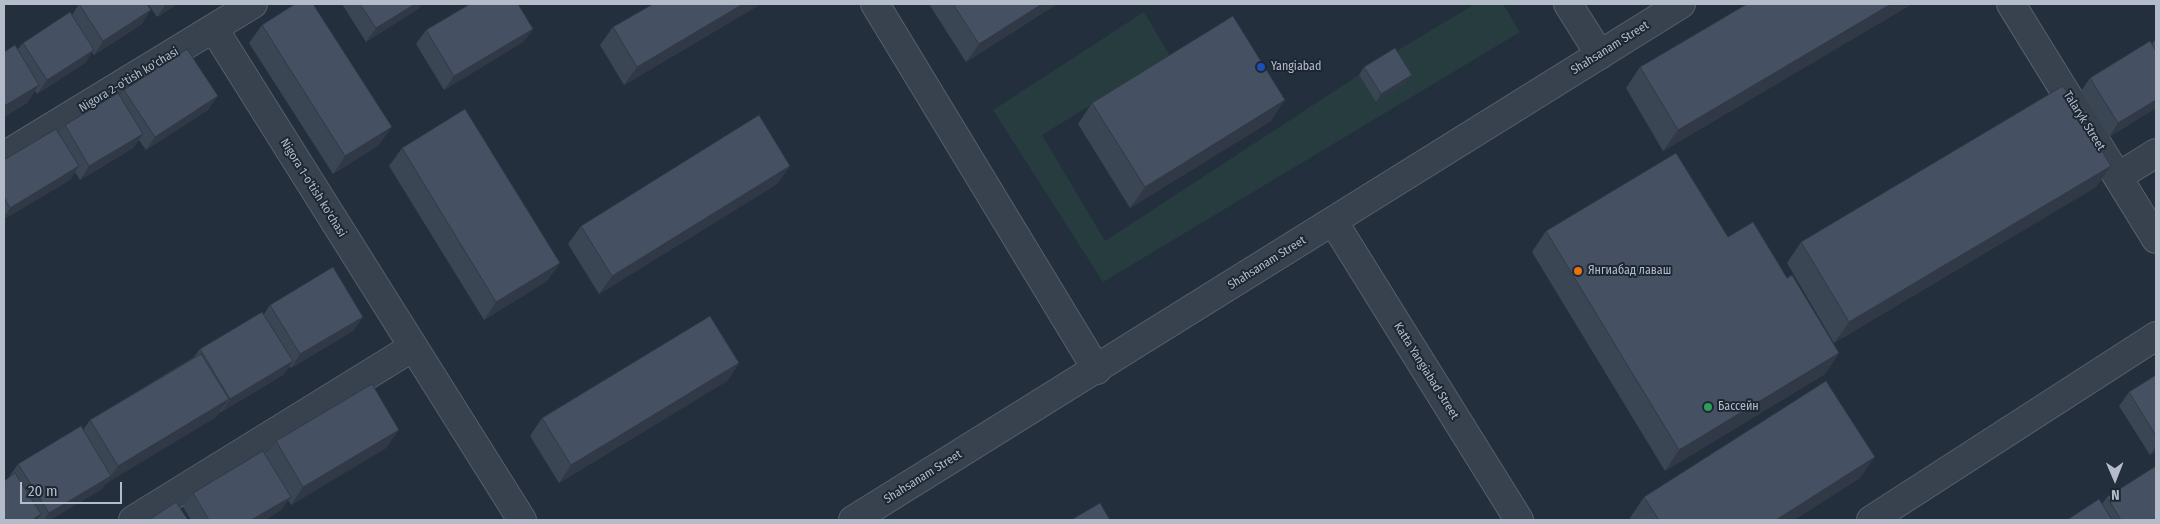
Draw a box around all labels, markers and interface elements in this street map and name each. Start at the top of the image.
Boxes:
street label: Shahsanam Street [1568,18,1652,78]
street label: Nigora 2-o'tish ko'chasi [77,45,181,115]
place label: Yangiabad [1271,60,1321,74]
marker: Yangiabad [1255,61,1267,73]
street label: Talaryk Street [2060,89,2108,153]
street label: Nigora 1-o'tish ko'chasi [277,136,349,240]
street label: Shahsanam Street [1225,233,1309,293]
place label: Янгиабад лаваш [1588,264,1671,278]
marker: Янгиабад лаваш [1572,265,1584,277]
street label: Katta Yangiabad Street [1390,320,1462,422]
place label: Бассейн [1718,400,1759,414]
marker: Бассейн [1702,401,1714,413]
street label: Shahsanam Street [881,447,965,507]
north arrow [2090,454,2140,504]
scale bar [22,472,125,504]
text: 20 m [28,482,58,500]
text: N [2111,486,2120,503]

